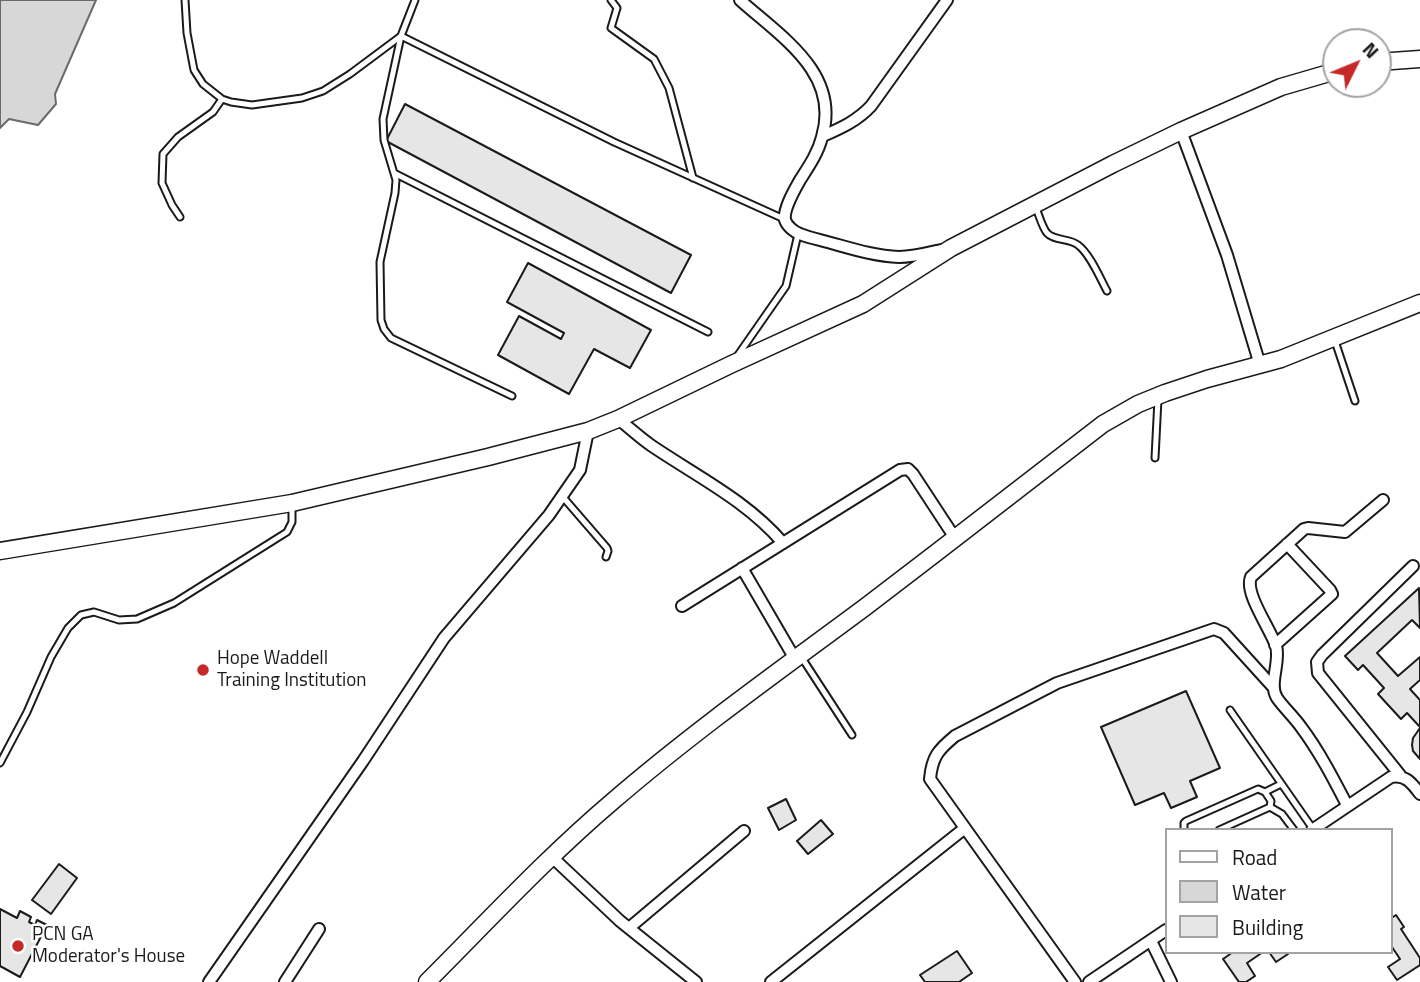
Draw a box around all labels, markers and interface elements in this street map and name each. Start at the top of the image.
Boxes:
north arrow [1322,28,1392,98]
text: N [1356,35,1386,64]
place label: Hope Waddell Training Institution [217,648,366,692]
marker: Hope Waddell Training Institution [195,662,211,678]
legend [1164,828,1392,954]
text: Road [1232,841,1277,873]
text: Water [1232,876,1286,908]
text: Building [1232,911,1303,943]
place label: PCN GA Moderator's House [32,924,185,968]
marker: PCN GA Moderator's House [10,938,26,954]

